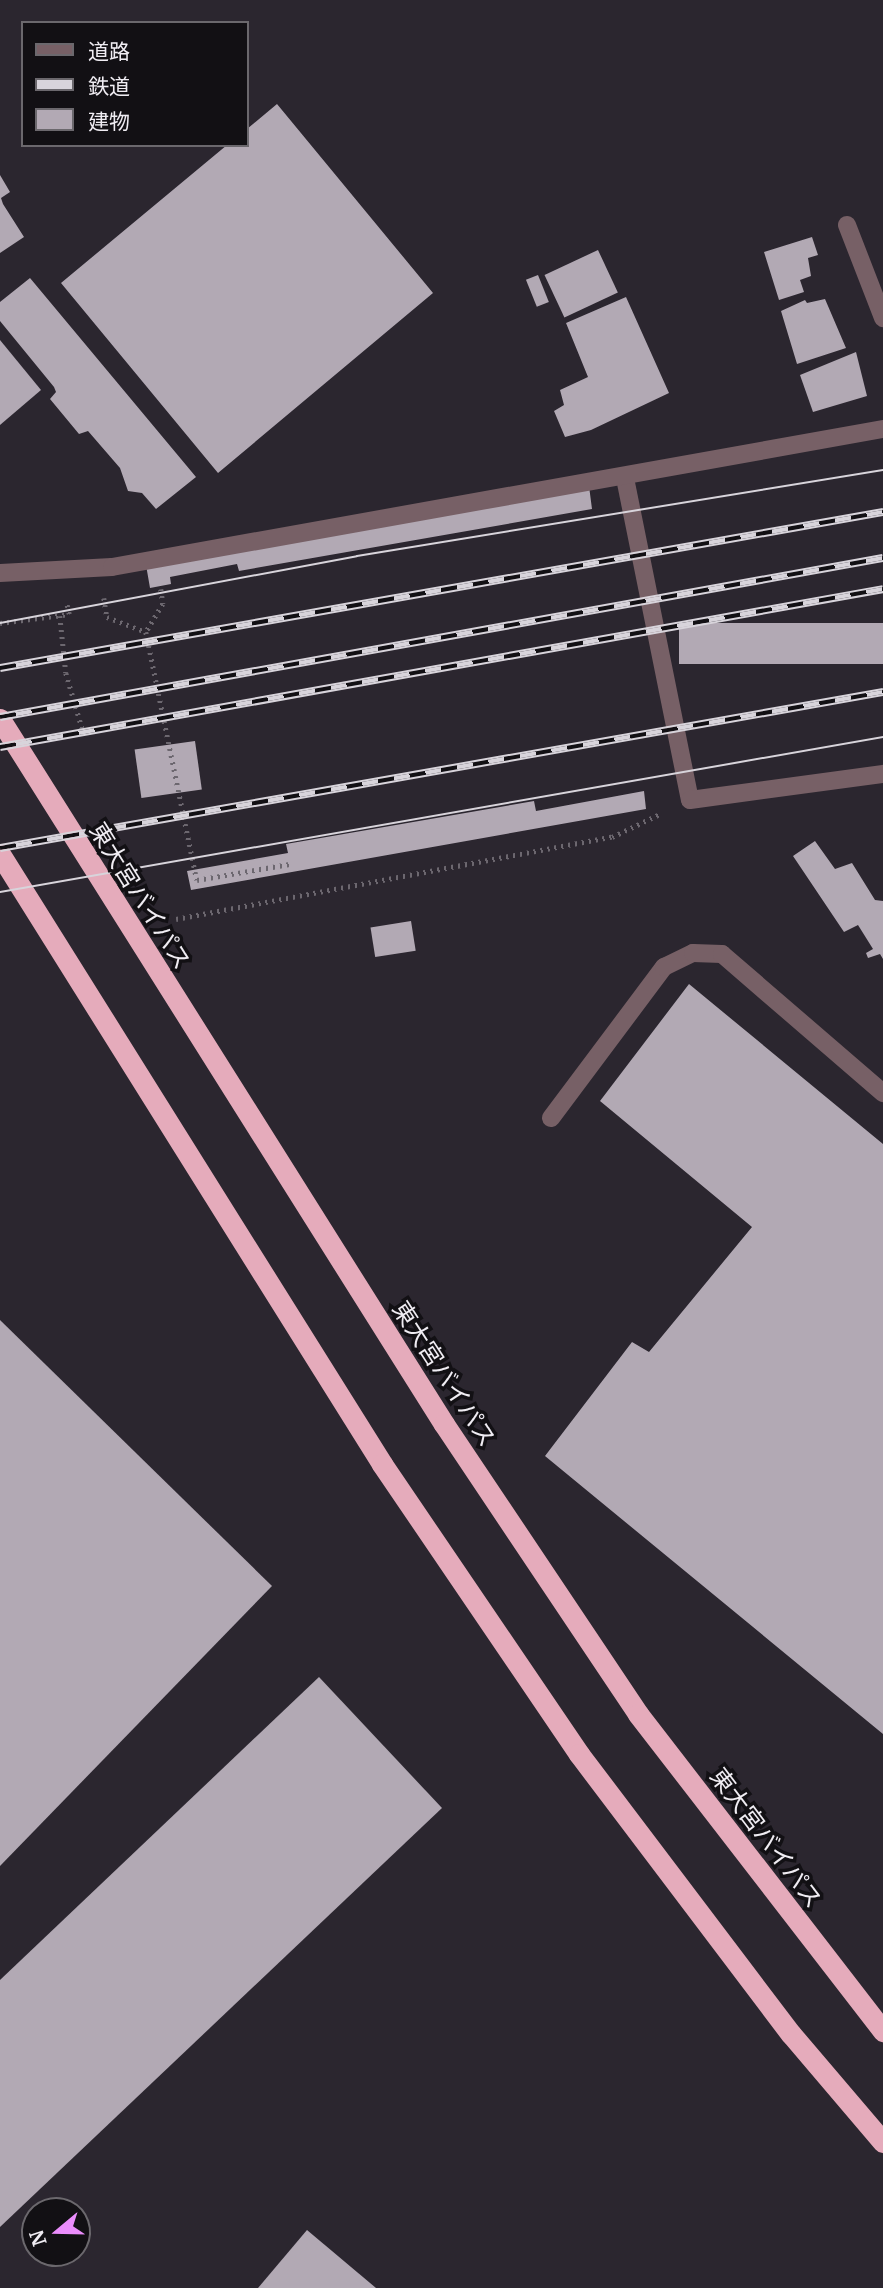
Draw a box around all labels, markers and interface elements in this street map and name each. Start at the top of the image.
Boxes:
legend [21,21,248,147]
text: 道路 [88,38,130,65]
text: 鉄道 [88,73,130,100]
text: 建物 [88,108,130,135]
street label: 東大宮バイパス [83,817,197,975]
street label: 東大宮バイパス [386,1296,502,1452]
street label: 東大宮バイパス [704,1762,828,1914]
north arrow [21,2197,91,2267]
text: N [24,2227,52,2249]

